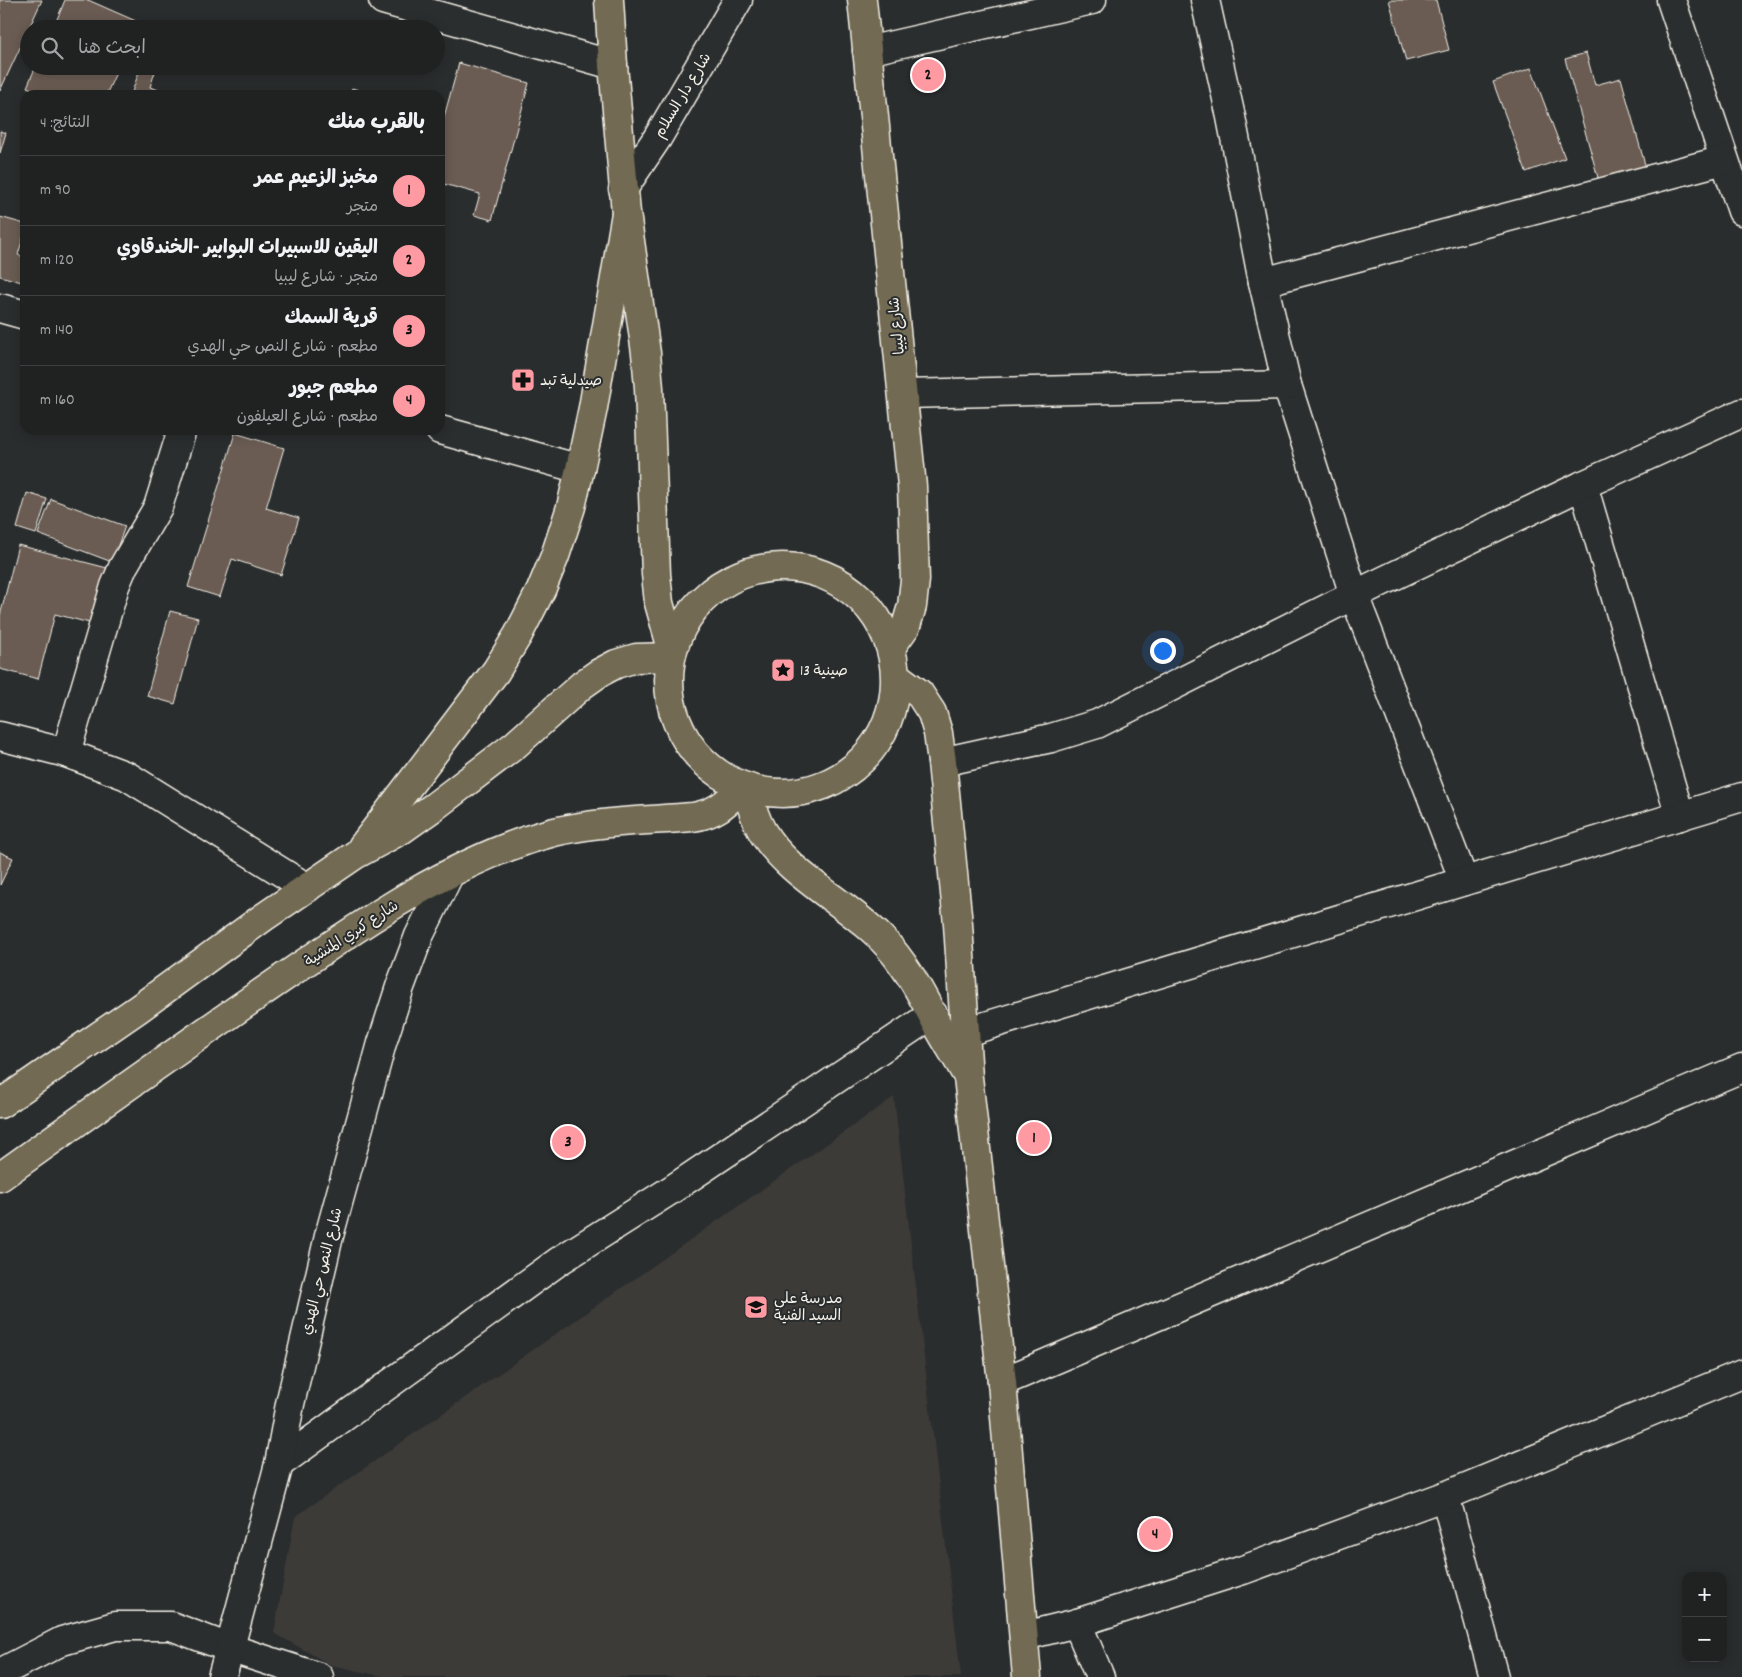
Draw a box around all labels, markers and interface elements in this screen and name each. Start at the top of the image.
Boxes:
search box [20,20,445,75]
icon: search [38,34,66,62]
text: ابحث هنا [78,36,146,63]
street label: شارع دار السلام [650,49,718,143]
pin: 2 [912,56,944,94]
text: بالقرب منك [328,109,425,139]
text: النتائج: 4 [40,112,90,135]
text: مخبز الزعيم عمر [254,166,378,193]
text: 90 m [40,179,71,202]
text: 1 [407,179,411,202]
text: متجر [347,196,378,219]
text: اليقين للاسبيرات البوابير -الخندقاوي [117,236,378,263]
text: 120 m [40,249,74,272]
text: 2 [406,249,413,272]
text: متجر · شارع ليبيا [274,266,378,289]
street label: شارع ليبيا [884,296,912,356]
text: قرية السمك [285,306,378,333]
text: 140 m [40,319,74,342]
text: 3 [405,319,413,342]
text: مطعم · شارع النص حي الهدي [188,336,378,359]
pharmacy icon: صيدلية تبد [510,367,536,393]
place label: صيدلية تبد [540,371,602,393]
text: مطعم جبور [290,376,378,403]
text: 160 m [40,389,75,412]
text: 4 [406,389,412,412]
text: مطعم · شارع العيلفون [237,406,378,429]
your location [1150,638,1176,664]
place icon: صينية 13 [770,657,796,683]
place label: صينية 13 [800,661,848,683]
street label: شارع كبري المنشية [301,896,404,973]
pin: 1 [1018,1119,1050,1157]
pin: 3 [552,1123,584,1161]
street label: شارع النص حي الهدي [297,1206,349,1337]
place label: مدرسة علي السيد الفنية [774,1289,843,1328]
school or university icon: مدرسة علي السيد الفنية [743,1294,769,1320]
pin: 4 [1139,1515,1171,1553]
map controls [1682,1572,1727,1662]
button: + [1682,1572,1727,1617]
button: − [1682,1617,1727,1662]

